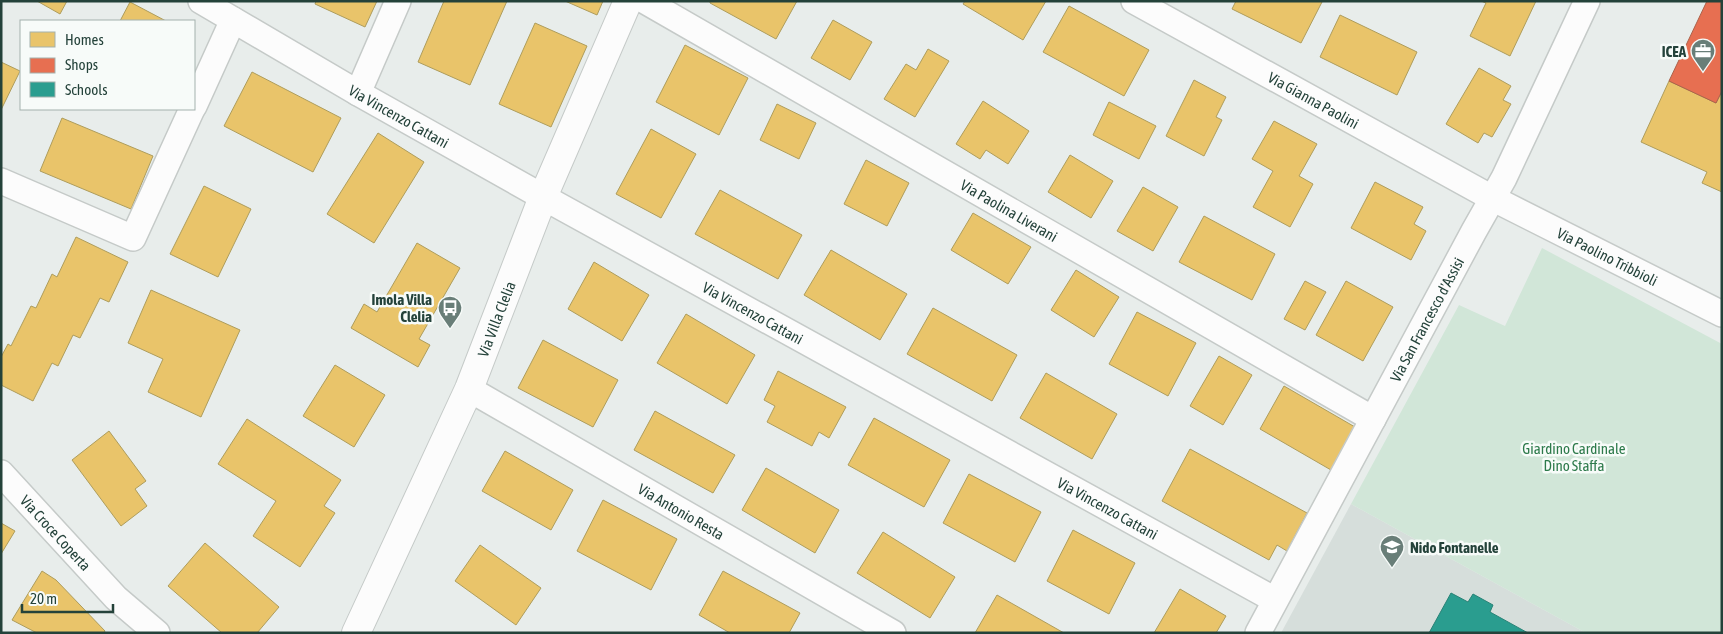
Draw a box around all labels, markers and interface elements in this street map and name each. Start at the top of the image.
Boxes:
legend [20,20,195,110]
text: Homes [65,31,104,48]
office icon: ICEA [1690,38,1716,72]
place label: ICEA [1662,43,1687,60]
text: Shops [65,56,98,73]
street label: Via Gianna Paolini [1265,68,1362,132]
text: Schools [65,81,108,98]
street label: Via Vincenzo Cattani [346,81,452,151]
street label: Via Paolina Liverani [958,176,1061,245]
street label: Via Paolino Tribbioli [1554,224,1661,289]
street label: Via San Francesco d'Assisi [1386,254,1467,385]
street label: Via Vincenzo Cattani [700,278,806,347]
street label: Via Villa Clelia [474,279,518,359]
place label: Imola Villa Clelia [372,291,432,325]
bus stop icon: Imola Villa Clelia [437,295,463,329]
park label: Giardino Cardinale Dino Staffa [1522,440,1626,474]
street label: Via Vincenzo Cattani [1055,473,1161,542]
street label: Via Antonio Resta [635,480,727,543]
street label: Via Croce Coperta [17,492,95,574]
school or university icon: Nido Fontanelle [1379,534,1405,568]
place label: Nido Fontanelle [1410,539,1499,556]
scale bar [22,582,114,614]
text: 20 m [30,590,57,607]

